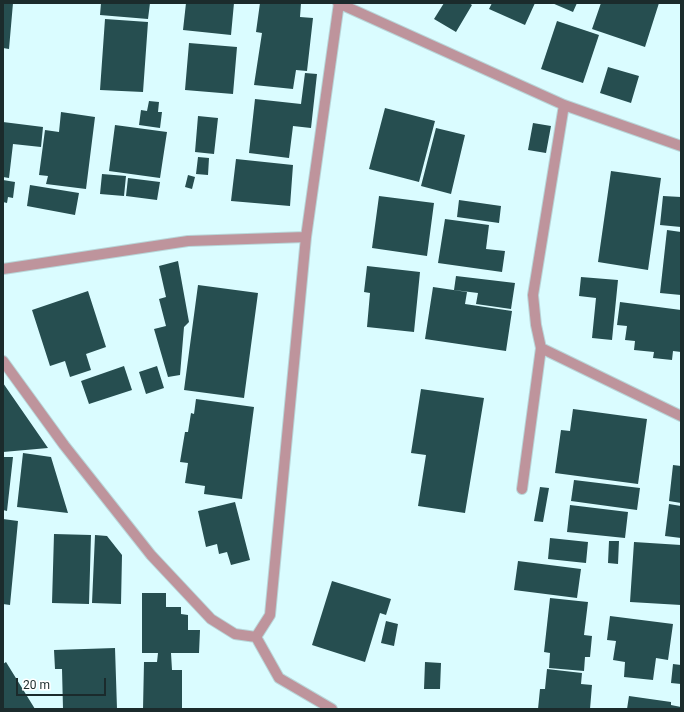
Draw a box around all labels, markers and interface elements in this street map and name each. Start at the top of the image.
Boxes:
scale bar [18,670,108,696]
text: 20 m [23,678,50,692]

